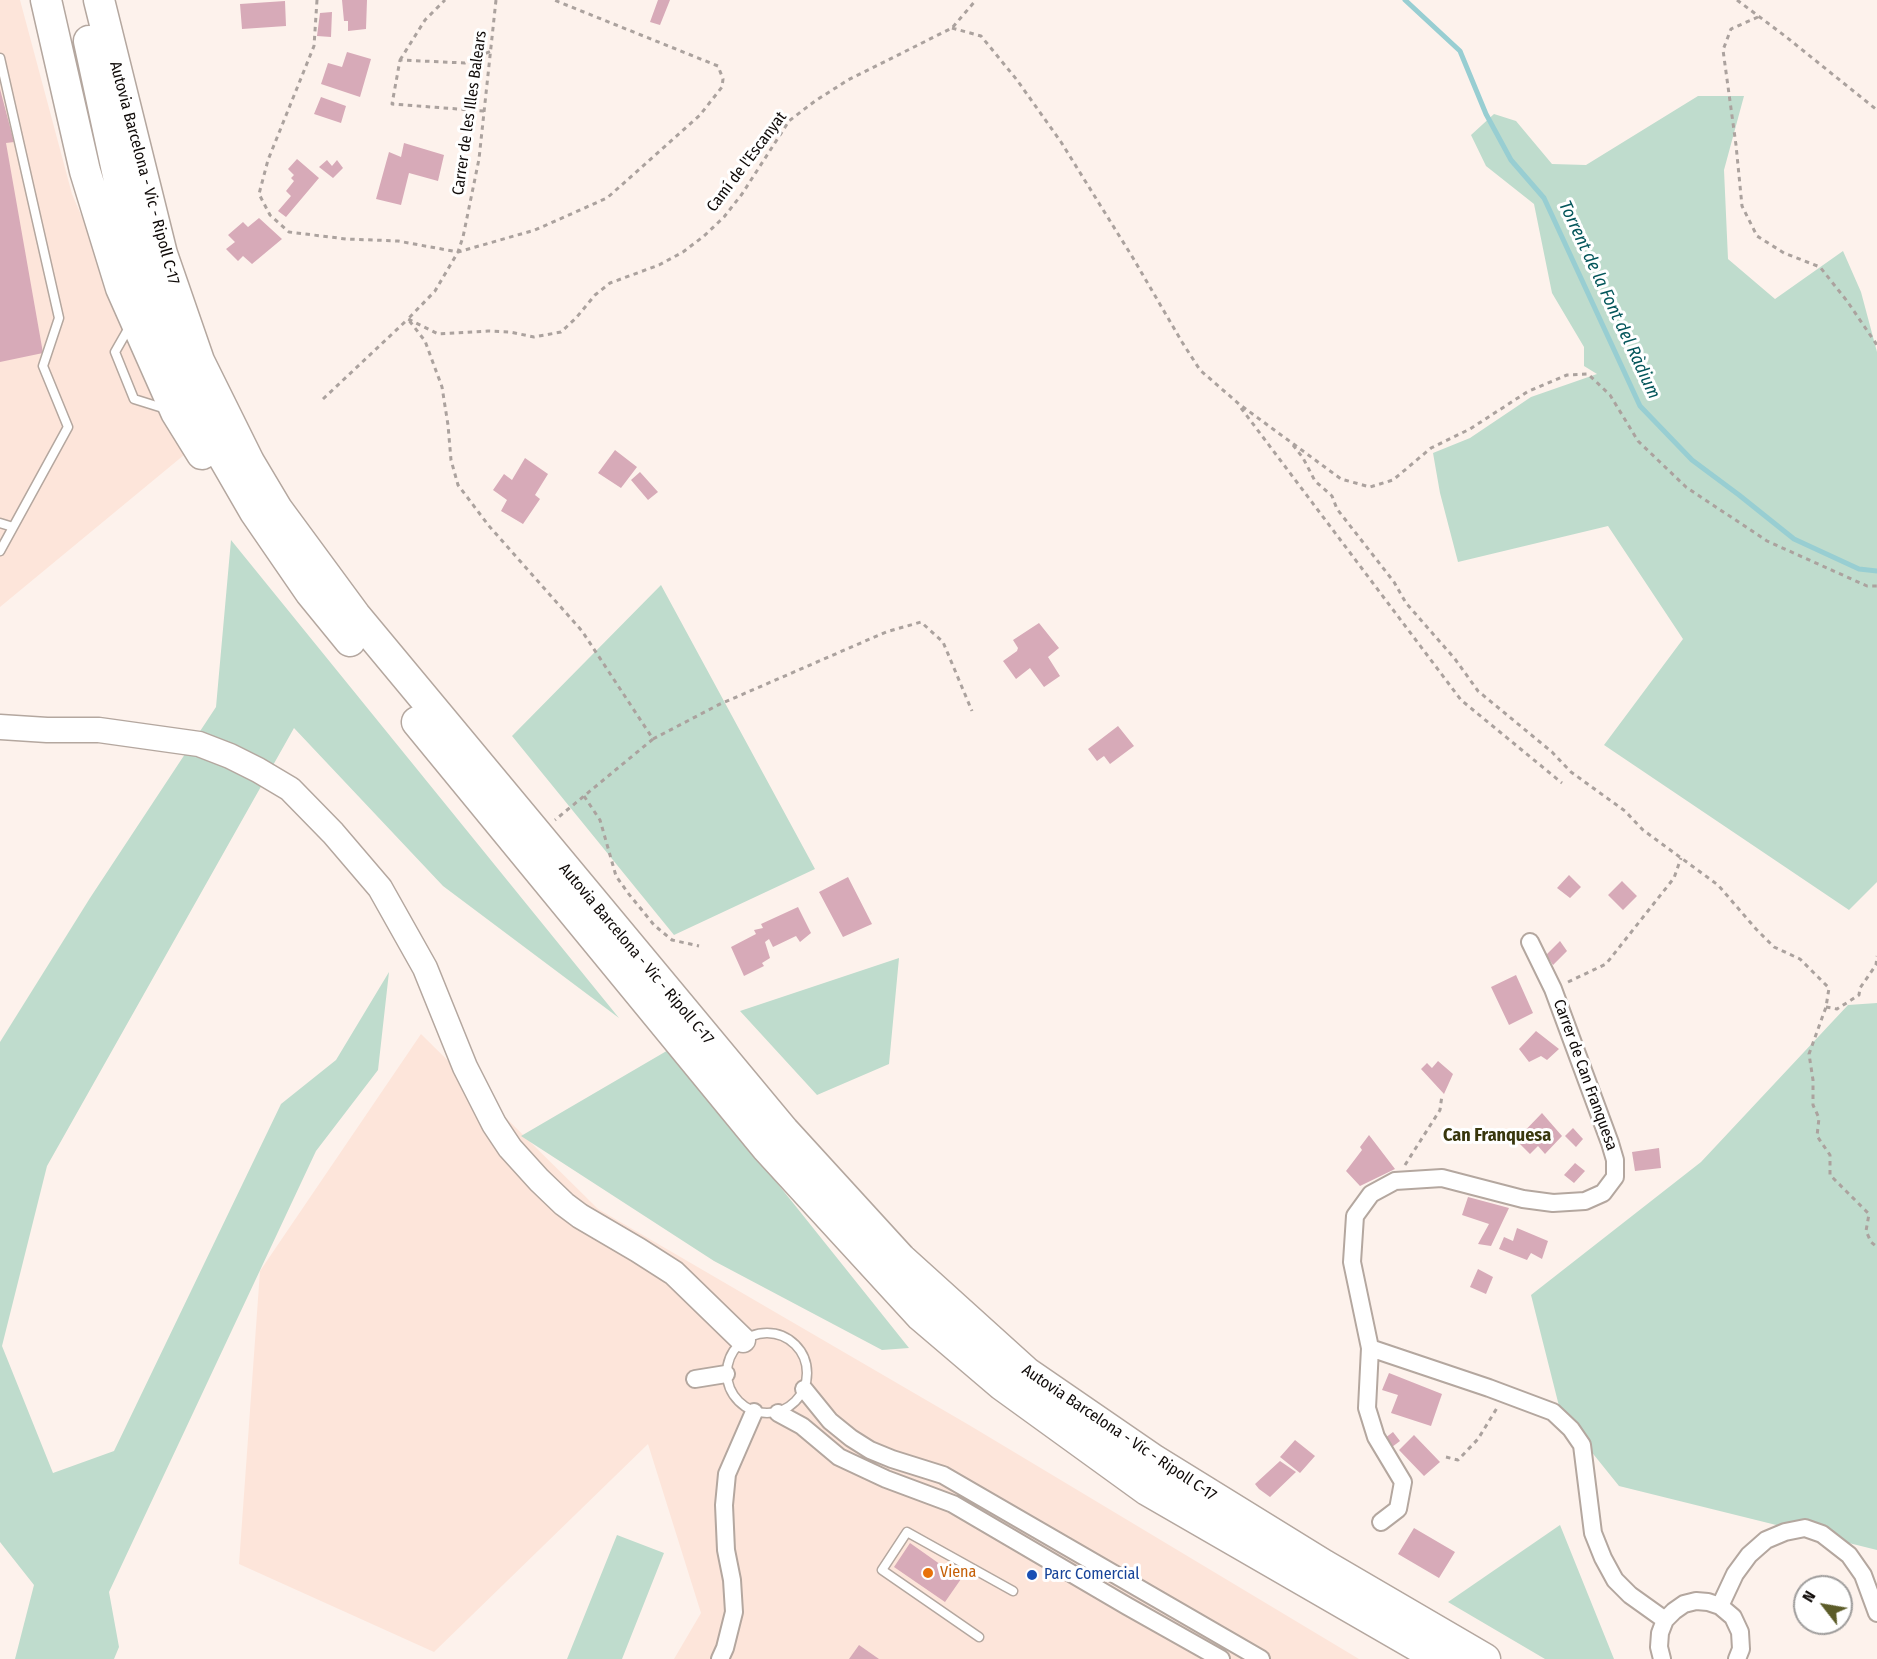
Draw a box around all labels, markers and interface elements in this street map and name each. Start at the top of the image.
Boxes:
street label: Carrer de les Illes Balears [449,29,491,197]
street label: Autovia Barcelona - Vic - Ripoll C-17 [105,59,183,287]
street label: Camí de l'Escanyat [703,108,791,216]
water label: Torrent de la Font del Ràdium [1554,198,1664,402]
street label: Autovia Barcelona - Vic - Ripoll C-17 [555,860,717,1048]
street label: Carrer de Can Franquesa [1549,997,1621,1153]
district label: Can Franquesa [1443,1125,1551,1147]
street label: Autovia Barcelona - Vic - Ripoll C-17 [1018,1361,1220,1505]
place label: Viena [940,1563,976,1583]
place label: Parc Comercial [1044,1565,1139,1585]
marker: Viena [921,1566,935,1580]
marker: Parc Comercial [1025,1568,1039,1582]
north arrow [1793,1575,1853,1635]
text: N [1798,1587,1819,1606]

